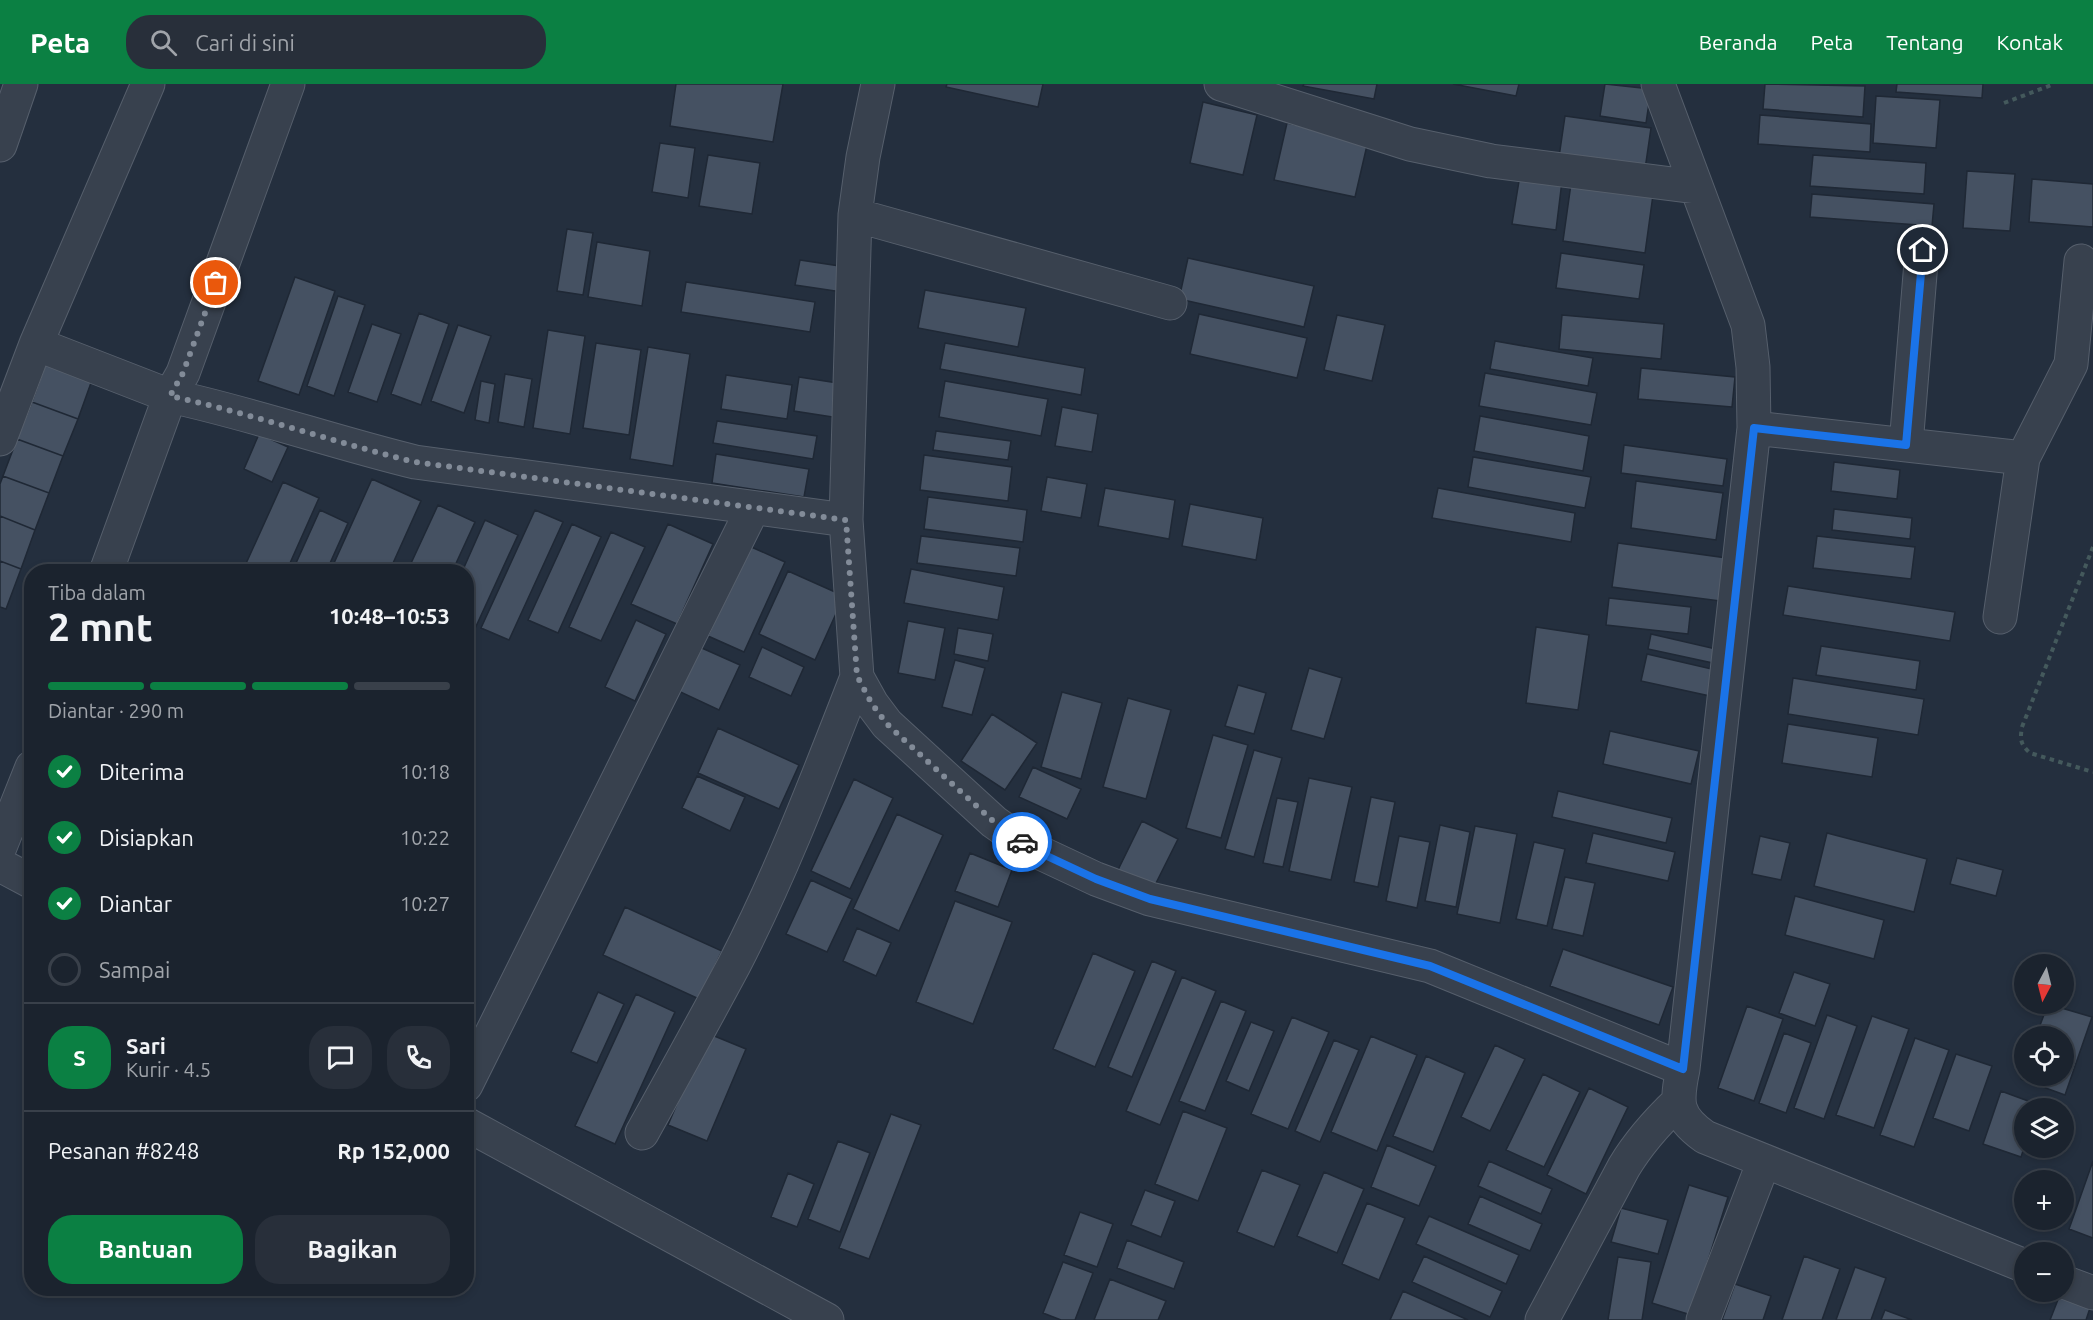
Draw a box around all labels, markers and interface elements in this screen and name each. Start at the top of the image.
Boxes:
search box [126,15,546,69]
icon: search [147,26,180,59]
text: Peta [30,27,90,58]
text: Cari di sini [195,30,295,55]
text: Beranda [1699,30,1778,54]
text: Peta [1811,30,1853,54]
text: Tentang [1886,30,1964,54]
text: Kontak [1997,30,2063,54]
pin [1897,224,1948,275]
icon: home [1906,233,1939,266]
pin [190,257,241,308]
icon: bag [199,266,232,299]
text: Tiba dalam [48,581,146,604]
text: 10:48–10:53 [329,603,450,628]
text: 2 mnt [48,605,152,648]
text: Diantar · 290 m [48,699,184,722]
icon: check [48,755,81,788]
text: Diterima [99,759,185,784]
text: 10:18 [400,760,450,783]
courier [992,812,1052,872]
icon: check [48,821,81,854]
text: Disiapkan [99,825,194,850]
text: 10:22 [400,826,450,849]
icon: car [1006,826,1039,859]
icon: check [48,887,81,920]
text: Diantar [99,891,172,916]
text: 10:27 [400,892,450,915]
north arrow [2014,954,2074,1014]
map controls [2014,954,2074,1302]
text: Sampai [99,957,170,982]
button: chat [309,1026,372,1089]
button: phone [387,1026,450,1089]
button: locate [2014,1026,2074,1086]
text: Sari [126,1033,166,1058]
text: S [73,1045,86,1070]
text: Kurir · 4.5 [126,1058,211,1081]
button: layers [2014,1098,2074,1158]
text: Pesanan #8248 [48,1138,199,1163]
text: Rp 152,000 [337,1138,450,1163]
button: + [2014,1170,2074,1230]
button: Bantuan [48,1215,243,1284]
button: Bagikan [255,1215,450,1284]
button: − [2014,1242,2074,1302]

